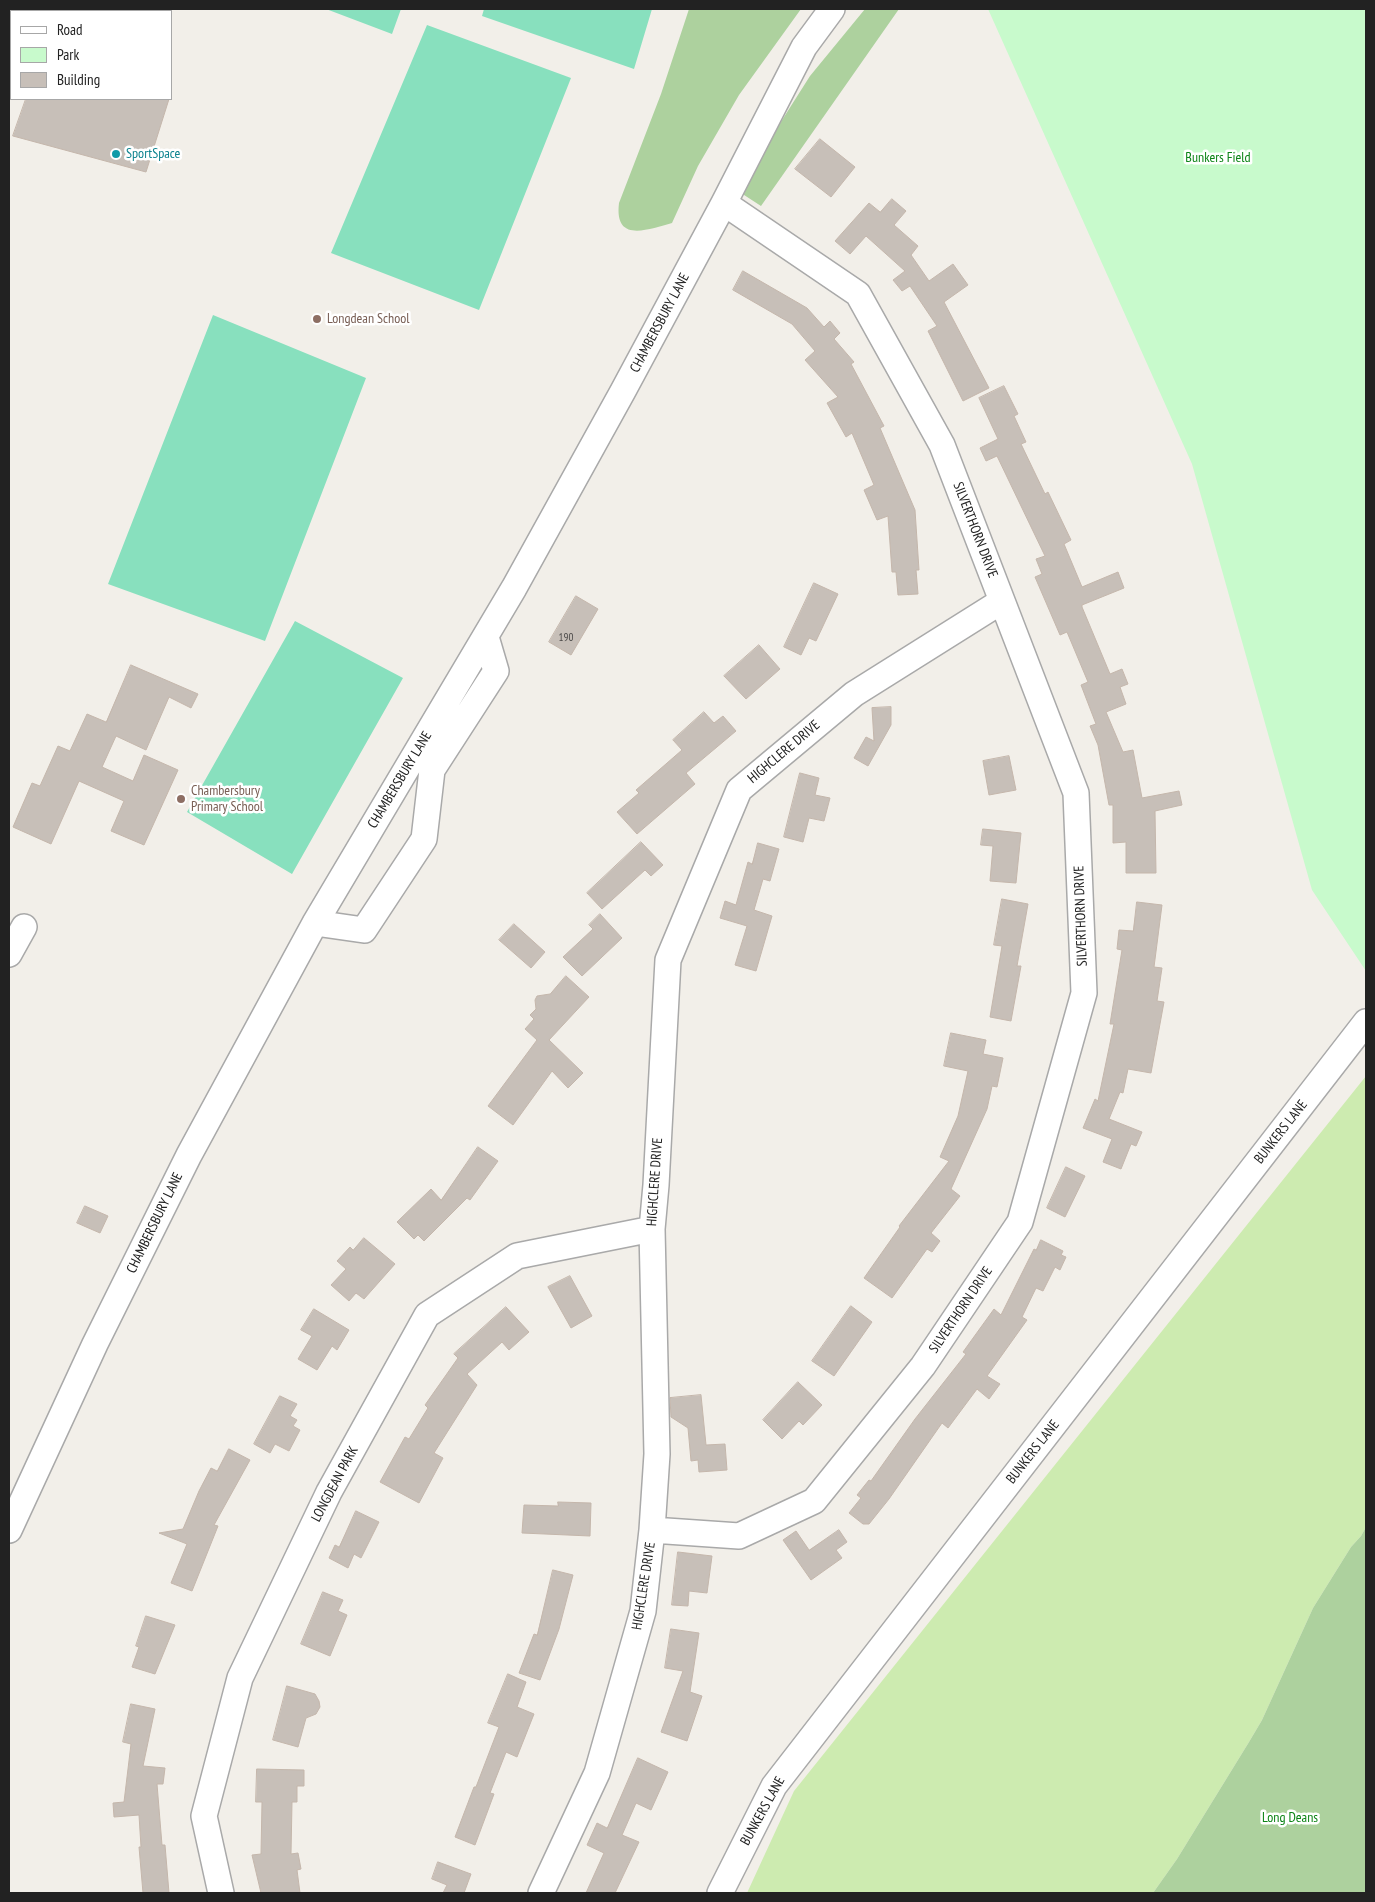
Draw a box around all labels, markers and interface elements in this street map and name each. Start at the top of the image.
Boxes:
legend [10,10,172,100]
text: Road [57,20,83,39]
text: Park [57,45,79,64]
text: Building [57,70,100,89]
place label: SportSpace [126,146,180,162]
marker: SportSpace [110,148,122,160]
park label: Bunkers Field [1185,150,1251,166]
street label: CHAMBERSBURY LANE [627,270,693,376]
place label: Longdean School [327,311,409,327]
marker: Longdean School [311,313,323,325]
street label: SILVERTHORN DRIVE [949,480,1001,580]
house number: 190 [559,631,573,645]
street label: HIGHCLERE DRIVE [745,717,823,787]
street label: CHAMBERSBURY LANE [364,728,436,832]
place label: Chambersbury Primary School [191,783,263,816]
marker: Chambersbury Primary School [175,793,187,805]
street label: SILVERTHORN DRIVE [1071,865,1091,967]
street label: BUNKERS LANE [1251,1097,1311,1167]
street label: HIGHCLERE DRIVE [644,1137,666,1227]
street label: CHAMBERSBURY LANE [123,1170,187,1276]
street label: SILVERTHORN DRIVE [926,1263,996,1357]
street label: BUNKERS LANE [1003,1417,1063,1487]
street label: LONGDEAN PARK [308,1443,362,1525]
street label: HIGHCLERE DRIVE [629,1541,659,1631]
street label: BUNKERS LANE [737,1774,789,1848]
park label: Long Deans [1262,1810,1318,1826]

